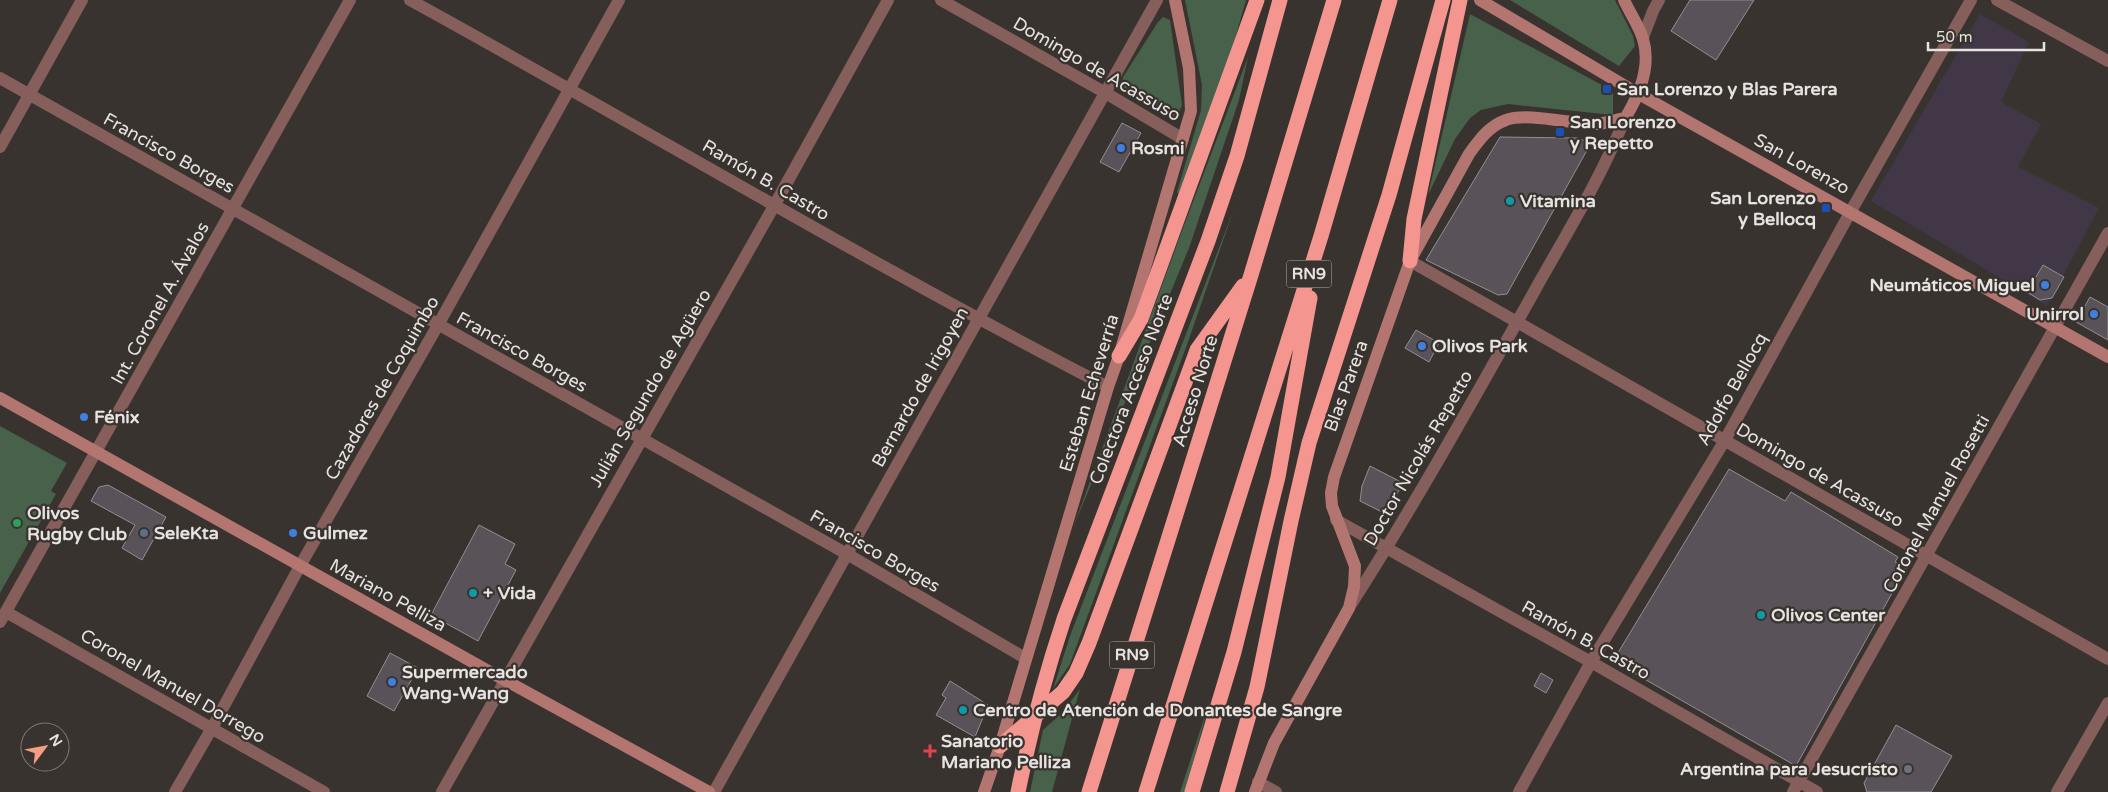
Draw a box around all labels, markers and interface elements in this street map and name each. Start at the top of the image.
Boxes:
street label: Domingo de Acassuso [1009,12,1185,126]
scale bar [1928,20,2044,52]
text: 50 m [1936,28,1973,46]
place label: San Lorenzo y Blas Parera [1617,78,1838,100]
marker: San Lorenzo y Blas Parera [1601,83,1613,95]
street label: Francisco Borges [100,108,238,198]
place label: San Lorenzo y Repetto [1570,111,1676,154]
marker: San Lorenzo y Repetto [1554,126,1566,138]
street label: San Lorenzo [1750,129,1854,199]
street label: Ramón B. Castro [698,135,834,225]
place label: Rosmi [1131,137,1184,159]
marker: Rosmi [1115,142,1127,154]
place label: San Lorenzo y Bellocq [1710,187,1816,230]
place label: Vitamina [1520,190,1596,212]
marker: Vitamina [1504,195,1516,207]
marker: San Lorenzo y Bellocq [1820,202,1832,214]
street label: Int. Coronel A. Ávalos [106,218,214,388]
road number: RN9 [1286,260,1332,288]
place label: Neumáticos Miguel [1869,274,2035,296]
marker: Neumáticos Miguel [2039,279,2051,291]
street label: Julián Segundo de Agüero [584,285,716,491]
street label: Colectora Acceso Norte [1084,291,1178,487]
street label: Cazadores de Coquimbo [320,292,444,484]
street label: Bernardo de Irigoyen [867,303,973,471]
place label: Unirrol [2026,303,2084,325]
street label: Francisco Borges [453,307,591,397]
marker: Unirrol [2088,308,2100,320]
street label: Esteban Echeverría [1055,311,1123,475]
street label: Adolfo Bellocq [1692,329,1772,449]
street label: Acceso Norte [1168,332,1222,450]
place label: Olivos Park [1432,335,1528,357]
street label: Blas Parera [1319,337,1373,435]
marker: Olivos Park [1416,340,1428,352]
street label: Doctor Nicolás Repetto [1359,366,1477,550]
place label: Fénix [94,406,140,428]
marker: Fénix [78,411,90,423]
street label: Coronel Manuel Rosetti [1878,411,1994,597]
street label: Domingo de Acassuso [1732,418,1908,532]
place label: Olivos Rugby Club [27,502,127,545]
street label: Francisco Borges [806,505,944,597]
marker: Olivos Rugby Club [11,517,23,529]
place label: SeleKta [154,522,219,544]
place label: Gulmez [303,522,368,544]
marker: SeleKta [138,527,150,539]
marker: Gulmez [287,527,299,539]
street label: Mariano Pelliza [326,554,450,636]
place label: + Vida [483,582,536,604]
marker: + Vida [467,587,479,599]
street label: Ramón B. Castro [1518,596,1654,684]
place label: Olivos Center [1771,604,1886,626]
marker: Olivos Center [1755,609,1767,621]
street label: Coronel Manuel Dorrego [77,624,269,748]
road number: RN9 [1110,642,1154,668]
place label: Supermercado Wang-Wang [402,661,528,704]
marker: Supermercado Wang-Wang [386,676,398,688]
place label: Centro de Atención de Donantes de Sangre [973,699,1342,721]
marker: Centro de Atención de Donantes de Sangre [957,704,969,716]
north arrow [20,722,70,772]
place label: Sanatorio Mariano Pelliza [941,730,1071,773]
text: N [45,731,66,750]
marker: Sanatorio Mariano Pelliza [923,744,937,758]
place label: Argentina para Jesucristo [1680,758,1898,780]
marker: Argentina para Jesucristo [1902,763,1914,775]

